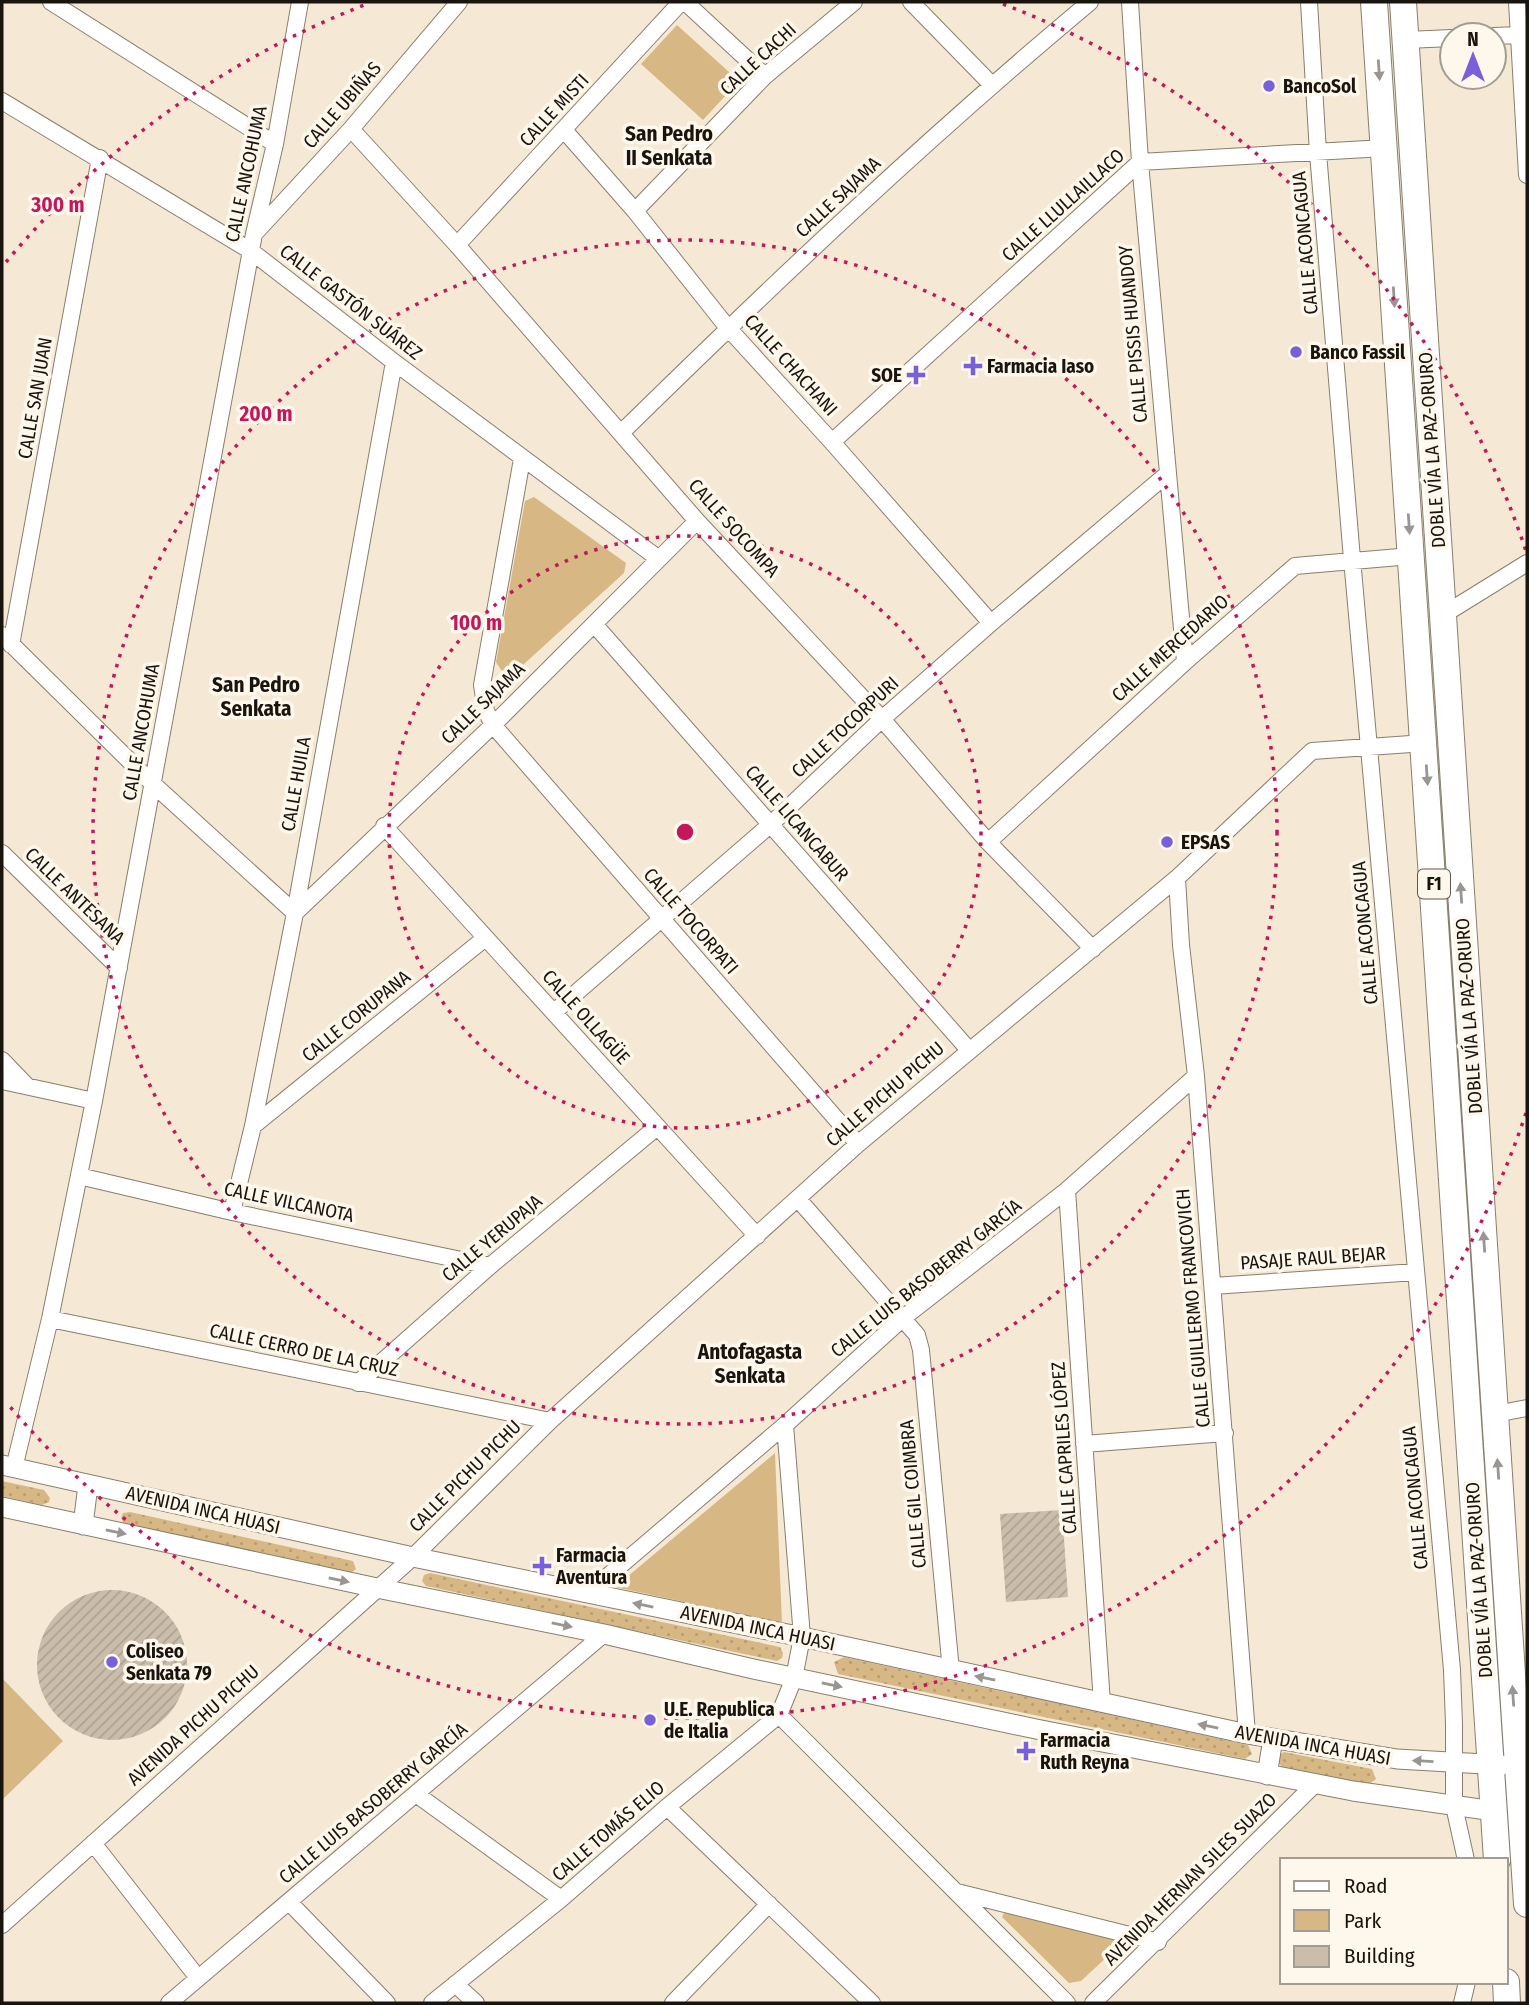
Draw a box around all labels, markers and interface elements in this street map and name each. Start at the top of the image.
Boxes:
street label: CALLE CACHI [715,18,801,100]
north arrow [1438,21,1508,91]
text: N [1467,28,1479,51]
street label: CALLE UBIÑAS [298,57,386,153]
one-way arrow [1374,59,1385,81]
street label: CALLE MISTI [515,69,593,151]
place label: BancoSol [1283,75,1357,98]
marker: BancoSol [1261,78,1277,94]
street label: CALLE ANCOHUMA [220,104,272,244]
district label: San Pedro II Senkata [625,121,713,171]
street label: CALLE LLULLAILLACO [997,144,1129,266]
street label: CALLE SAJAMA [791,152,885,242]
street label: CALLE ACONCAGUA [1287,170,1323,316]
text: 300 m [30,192,85,218]
street label: CALLE GASTÓN SUÁREZ [275,239,427,365]
street label: CALLE PISSIS HUANDOY [1114,244,1152,424]
one-way arrow [1389,286,1400,308]
street label: CALLE CHACHANI [739,310,843,420]
street label: CALLE SAN JUAN [13,335,57,461]
place label: Banco Fassil [1310,341,1406,364]
marker: Banco Fassil [1288,344,1304,360]
street label: DOBLE VÍA LA PAZ-ORURO [1414,351,1450,549]
place label: Farmacia Iaso [987,355,1094,378]
marker: Farmacia Iaso [965,358,981,374]
place label: SOE [871,364,902,387]
marker: SOE [908,367,924,383]
text: 200 m [238,401,293,427]
street label: CALLE SOCOMPA [684,474,784,582]
one-way arrow [1404,513,1415,535]
street label: CALLE MERCEDARIO [1107,590,1233,706]
text: 100 m [450,610,502,636]
street label: CALLE SAJAMA [436,657,530,749]
street label: CALLE ANCOHUMA [118,662,164,802]
district label: San Pedro Senkata [212,672,300,722]
street label: CALLE TOCORPURI [787,672,903,782]
street label: CALLE HUILA [276,735,316,833]
street label: CALLE LICANCABUR [740,760,854,886]
one-way arrow [1422,764,1433,786]
centre of rings [673,820,697,844]
place label: EPSAS [1181,831,1230,854]
marker: EPSAS [1159,834,1175,850]
street label: CALLE ANTESANA [20,843,130,949]
street label: CALLE ACONCAGUA [1347,860,1383,1006]
street label: CALLE TOCORPATI [639,863,743,979]
road number: F1 [1418,870,1450,898]
one-way arrow [1455,882,1466,904]
street label: DOBLE VÍA LA PAZ-ORURO [1451,917,1487,1115]
street label: CALLE CORUPANA [297,965,415,1067]
street label: CALLE OLLAGÜE [538,965,635,1069]
street label: CALLE PICHU PICHU [821,1037,949,1151]
street label: CALLE VILCANOTA [222,1177,356,1227]
street label: CALLE GUILLERMO FRANCOVICH [1171,1188,1215,1428]
street label: CALLE YERUPAJA [437,1189,547,1287]
street label: CALLE LUIS BASOBERRY GARCÍA [826,1194,1026,1362]
one-way arrow [1478,1231,1489,1253]
street label: PASAJE RAUL BEJAR [1240,1241,1386,1275]
street label: CALLE CERRO DE LA CRUZ [207,1319,401,1381]
district label: Antofagasta Senkata [697,1339,802,1389]
street label: CALLE CAPRILES LÓPEZ [1046,1361,1082,1535]
street label: CALLE PICHU PICHU [404,1415,526,1537]
street label: CALLE GIL COIMBRA [895,1419,931,1569]
street label: CALLE ACONCAGUA [1397,1425,1433,1571]
one-way arrow [1493,1458,1504,1480]
street label: AVENIDA INCA HUASI [124,1481,282,1539]
street label: DOBLE VÍA LA PAZ-ORURO [1461,1481,1497,1679]
one-way arrow [105,1527,127,1538]
place label: Farmacia Aventura [555,1544,627,1589]
marker: Farmacia Aventura [534,1558,550,1574]
one-way arrow [328,1575,350,1586]
one-way arrow [632,1599,654,1610]
street label: AVENIDA INCA HUASI [679,1600,837,1656]
one-way arrow [551,1620,573,1631]
place label: Coliseo Senkata 79 [126,1640,212,1685]
marker: Coliseo Senkata 79 [104,1654,120,1670]
street label: AVENIDA PICHU PICHU [122,1660,264,1790]
one-way arrow [974,1673,996,1684]
one-way arrow [821,1680,843,1691]
one-way arrow [1507,1685,1518,1707]
place label: U.E. Republica de Italia [664,1698,775,1743]
marker: U.E. Republica de Italia [642,1712,658,1728]
street label: CALLE LUIS BASOBERRY GARCÍA [274,1717,472,1889]
one-way arrow [1197,1720,1219,1731]
street label: AVENIDA INCA HUASI [1233,1720,1393,1770]
place label: Farmacia Ruth Reyna [1040,1729,1129,1774]
marker: Farmacia Ruth Reyna [1018,1743,1034,1759]
one-way arrow [1411,1755,1433,1766]
street label: CALLE TOMÁS ELIO [547,1776,669,1886]
street label: AVENIDA HERNAN SILES SUAZO [1099,1788,1281,1970]
legend [1280,1858,1508,1984]
text: Road [1344,1873,1388,1899]
text: Park [1344,1908,1382,1934]
text: Building [1344,1943,1415,1969]

